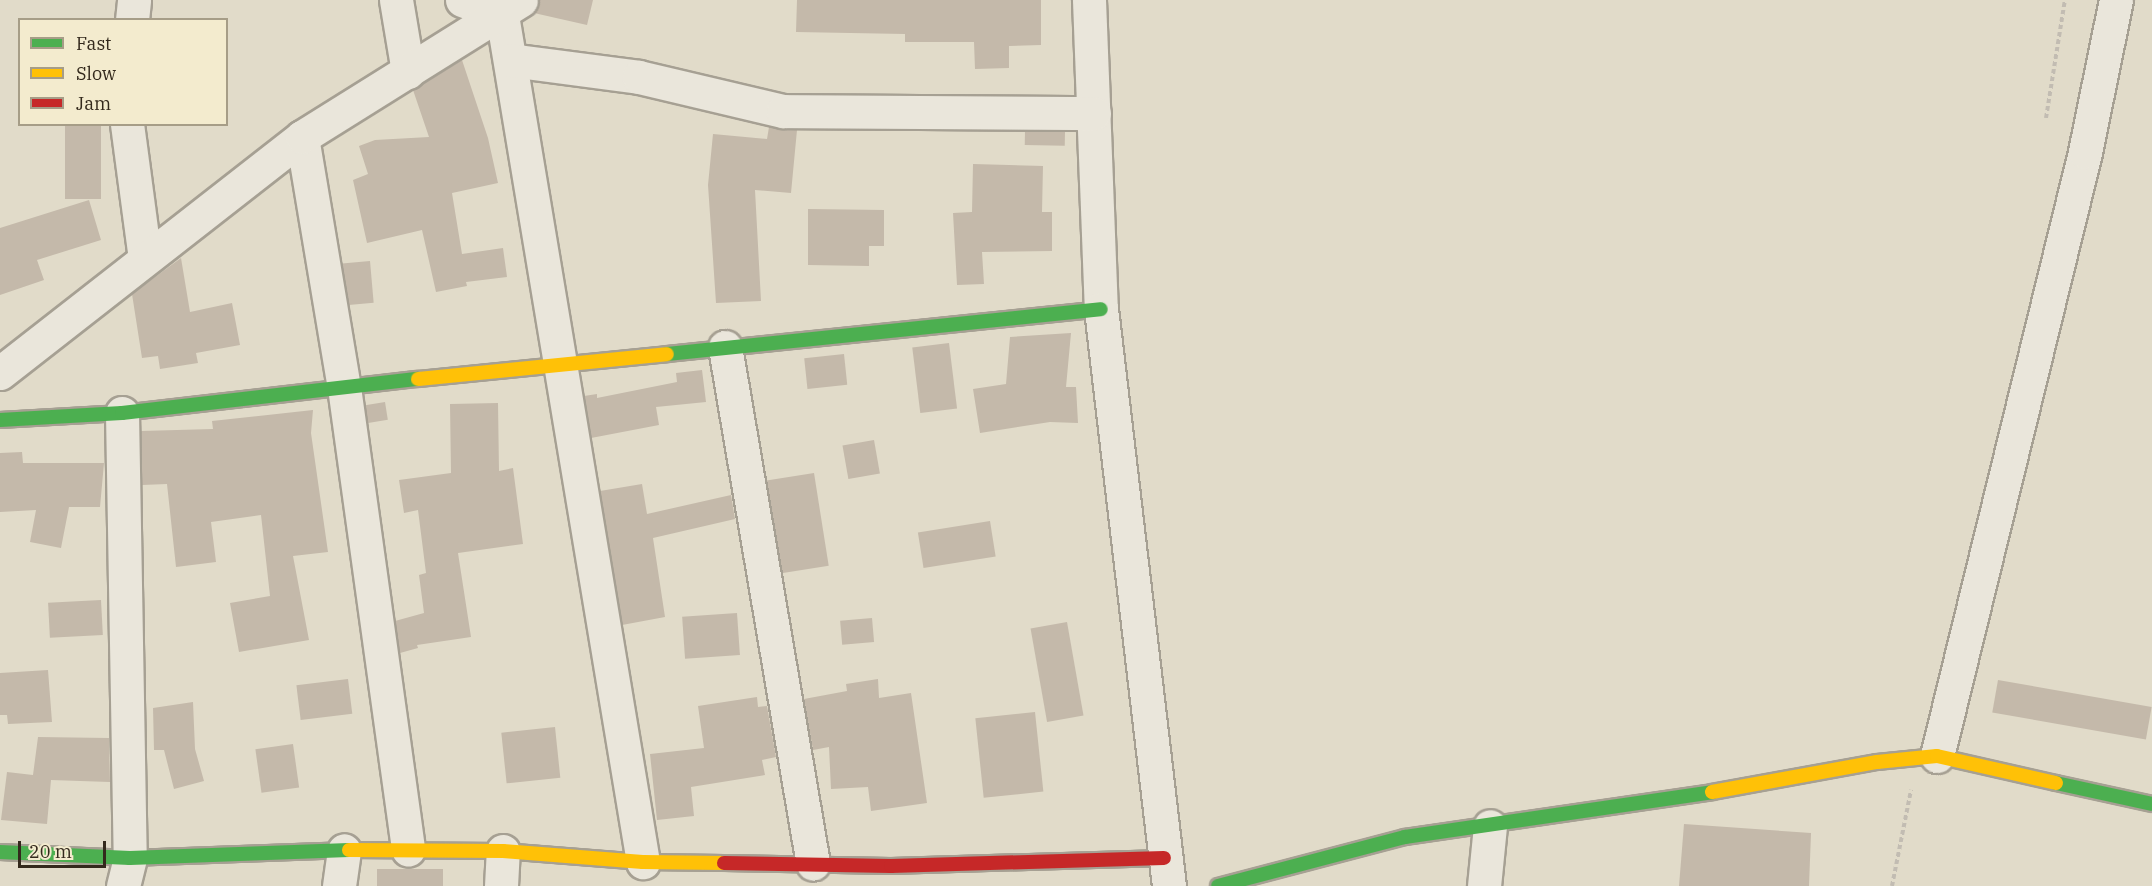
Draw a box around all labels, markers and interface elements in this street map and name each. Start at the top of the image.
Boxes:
legend [18,18,228,126]
text: Fast [76,32,111,55]
text: Slow [76,62,116,85]
text: Jam [76,92,111,115]
scale bar [21,829,110,867]
text: 20 m [29,840,72,863]

